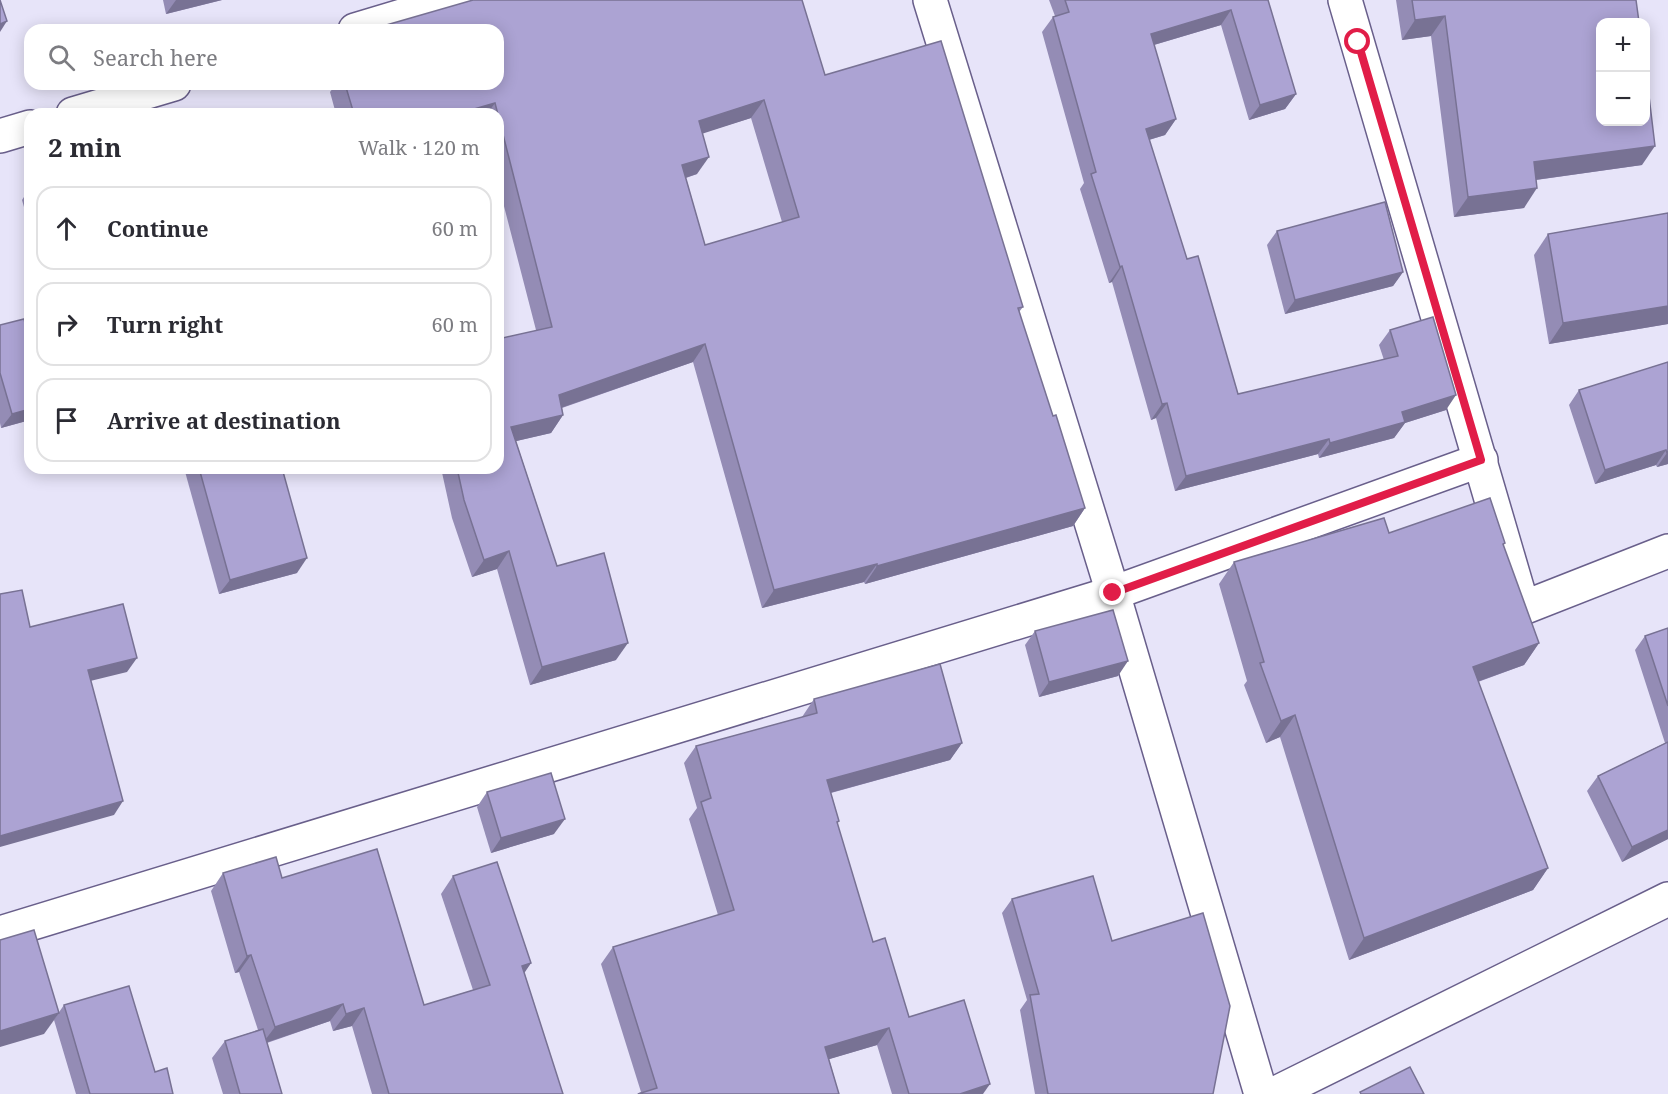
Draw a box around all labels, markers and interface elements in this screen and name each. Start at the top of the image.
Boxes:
map controls [1596,18,1650,126]
button: + [1596,18,1650,72]
search box [24,24,504,90]
route start [1344,28,1370,54]
icon: search [45,41,78,74]
text: Search here [93,42,218,72]
button: − [1596,72,1650,126]
text: 2 min [48,129,122,165]
text: Walk · 120 m [358,134,480,161]
icon: ahead [50,212,83,245]
text: Continue [107,213,209,243]
text: 60 m [432,215,478,242]
icon: right [50,308,83,341]
text: Turn right [107,309,223,339]
text: 60 m [432,311,478,338]
icon: arrive [50,404,83,437]
text: Arrive at destination [107,405,341,435]
route end [1099,579,1125,605]

